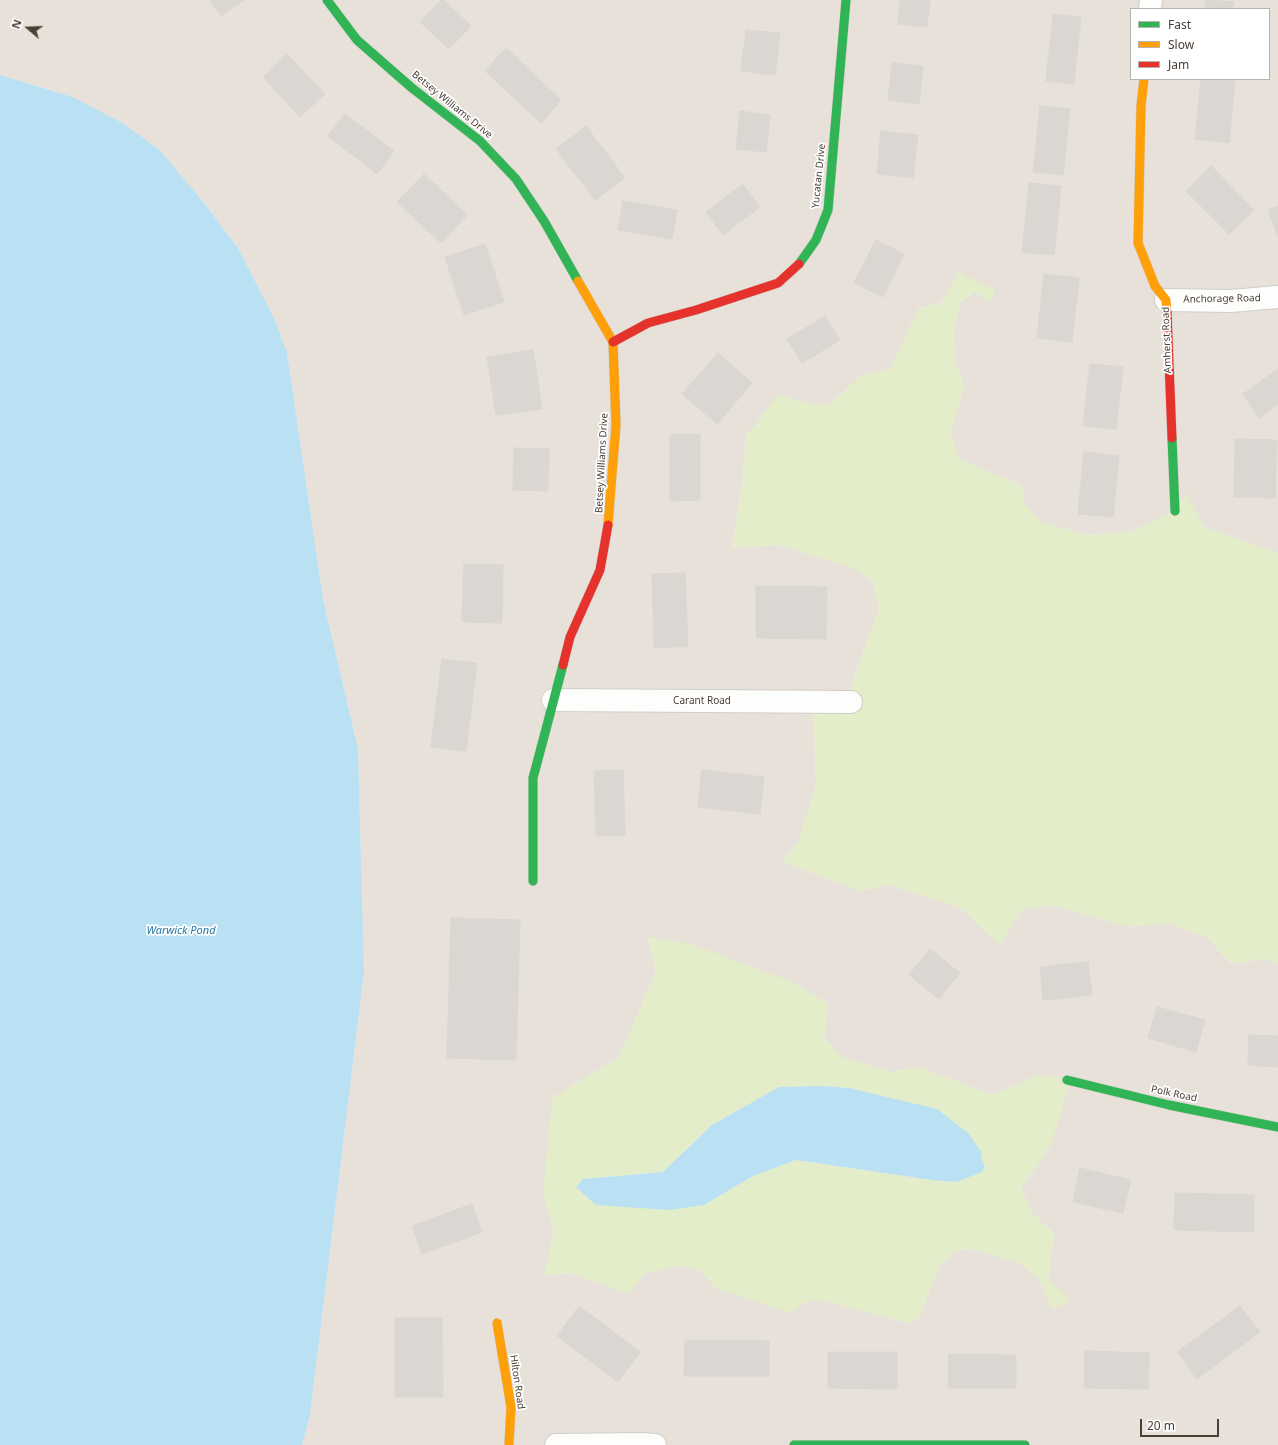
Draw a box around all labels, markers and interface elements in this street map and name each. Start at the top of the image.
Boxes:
north arrow [8,8,48,48]
legend [1130,8,1270,80]
text: Fast [1168,16,1191,33]
text: N [8,17,25,31]
text: Slow [1168,36,1194,53]
text: Jam [1168,56,1189,73]
street label: Betsey Williams Drive [409,69,495,141]
street label: Yucatan Drive [810,143,828,209]
street label: Anchorage Road [1183,292,1261,306]
street label: Amherst Road [1160,306,1174,374]
street label: Betsey Williams Drive [593,413,611,513]
street label: Carant Road [673,695,731,707]
water label: Warwick Pond [146,924,216,938]
street label: Polk Road [1150,1083,1198,1105]
street label: Hilton Road [507,1354,527,1410]
scale bar [1142,1411,1221,1437]
text: 20 m [1147,1417,1175,1434]

